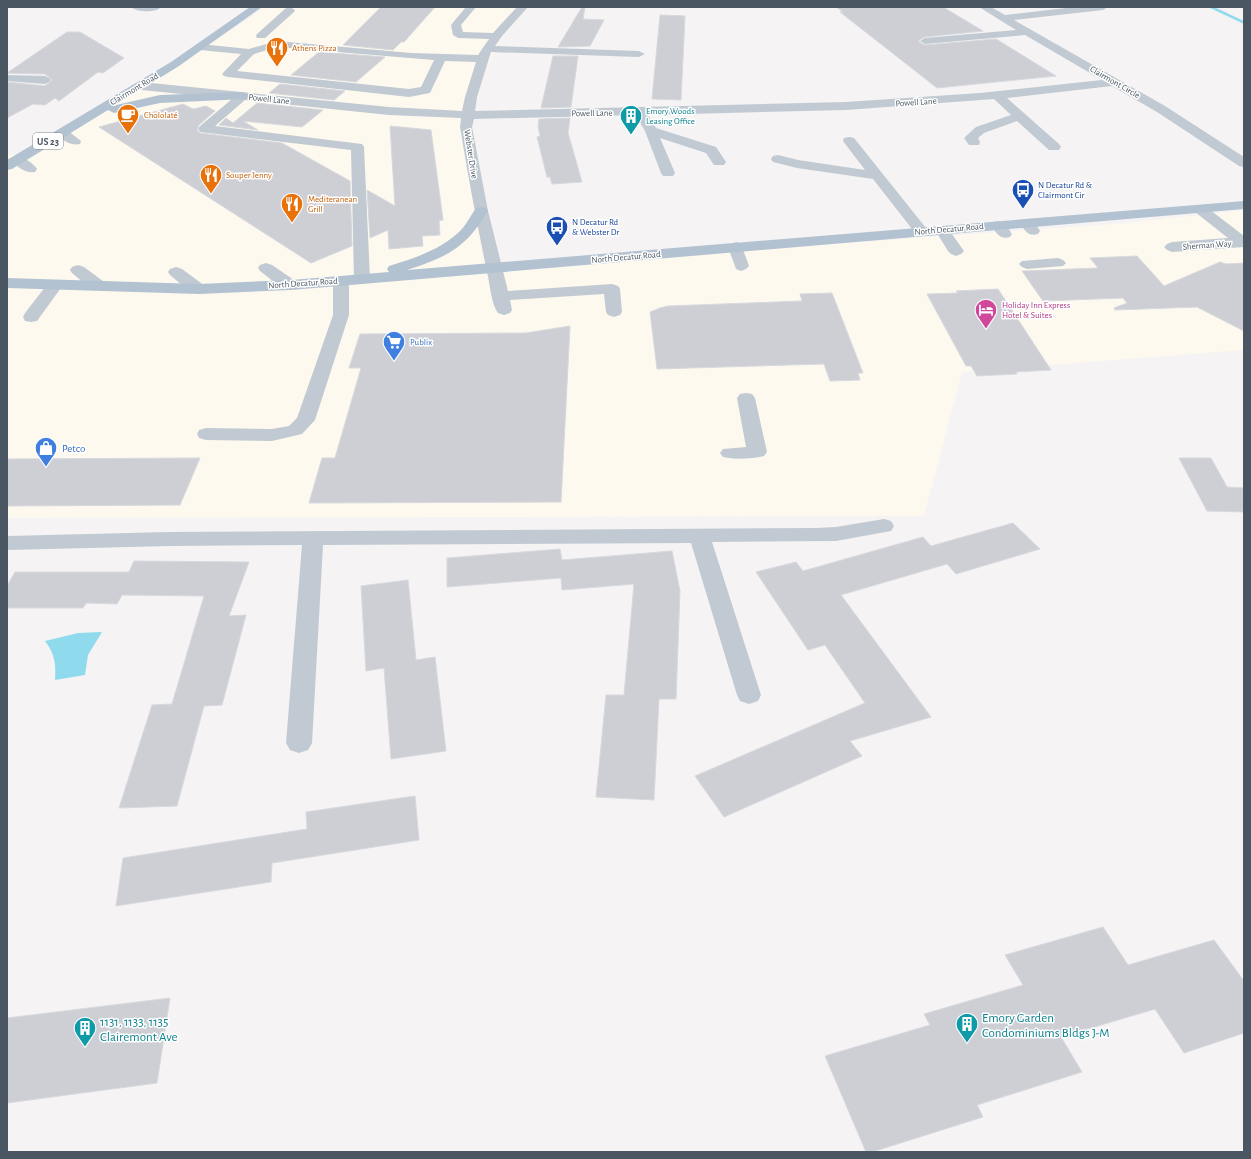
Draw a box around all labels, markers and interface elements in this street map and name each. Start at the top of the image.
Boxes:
restaurant icon: Athens Pizza [264,35,290,68]
place label: Athens Pizza [292,44,337,53]
street label: Clairmont Circle [1088,64,1141,100]
street label: Clairmont Road [109,71,160,107]
street label: Powell Lane [248,93,290,106]
street label: Powell Lane [895,97,937,108]
cafe icon: Chololaté [115,102,141,135]
building icon: Emory Woods Leasing Office [618,103,644,136]
place label: Emory Woods Leasing Office [646,107,695,126]
street label: Powell Lane [571,109,613,118]
place label: Chololaté [144,111,178,120]
street label: Webster Drive [462,129,479,179]
road number: US 23 [33,133,63,149]
restaurant icon: Souper Jenny [198,162,224,195]
place label: Souper Jenny [226,171,272,180]
bus stop icon: N Decatur Rd & Clairmont Cir [1010,177,1036,210]
place label: N Decatur Rd & Clairmont Cir [1038,181,1093,200]
restaurant icon: Mediteranean Grill [279,191,305,224]
place label: Mediteranean Grill [308,195,357,214]
bus stop icon: N Decatur Rd & Webster Dr [544,214,570,247]
place label: N Decatur Rd & Webster Dr [572,218,620,237]
street label: North Decatur Road [914,222,984,237]
street label: Sherman Way [1182,239,1232,252]
street label: North Decatur Road [591,250,661,265]
street label: North Decatur Road [268,277,338,290]
hotel icon: Holiday Inn Express Hotel & Suites [973,297,999,330]
place label: Holiday Inn Express Hotel & Suites [1002,301,1070,320]
supermarket icon: Publix [381,329,407,362]
place label: Publix [410,338,432,347]
shop icon: Petco [33,435,59,468]
place label: Petco [62,443,85,454]
building icon: Emory Garden Condominiums Bldgs J-M [954,1011,980,1044]
place label: Emory Garden Condominiums Bldgs J-M [982,1012,1109,1040]
building icon: 1131, 1133, 1135 Clairemont Ave [72,1015,98,1048]
place label: 1131, 1133, 1135 Clairemont Ave [100,1016,178,1044]

